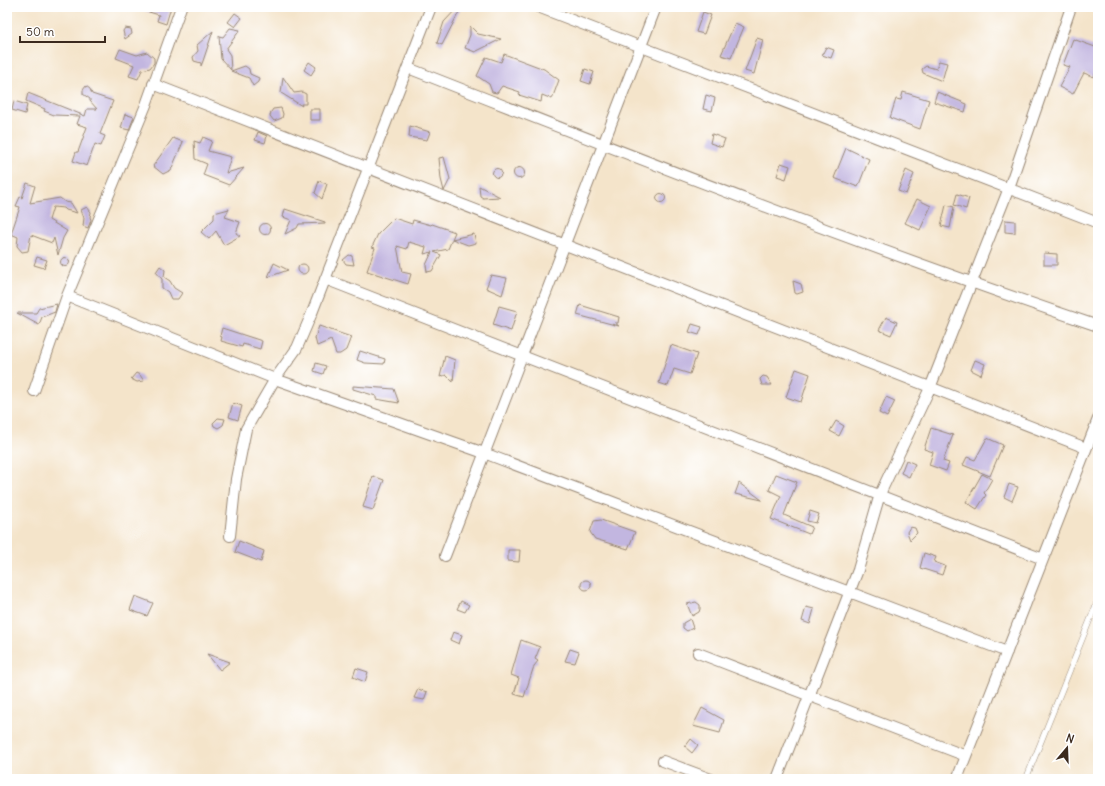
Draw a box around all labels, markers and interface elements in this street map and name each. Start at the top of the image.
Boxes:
scale bar [20,18,105,44]
text: 50 m [26,24,55,39]
north arrow [1047,728,1087,768]
text: N [1064,731,1076,746]

